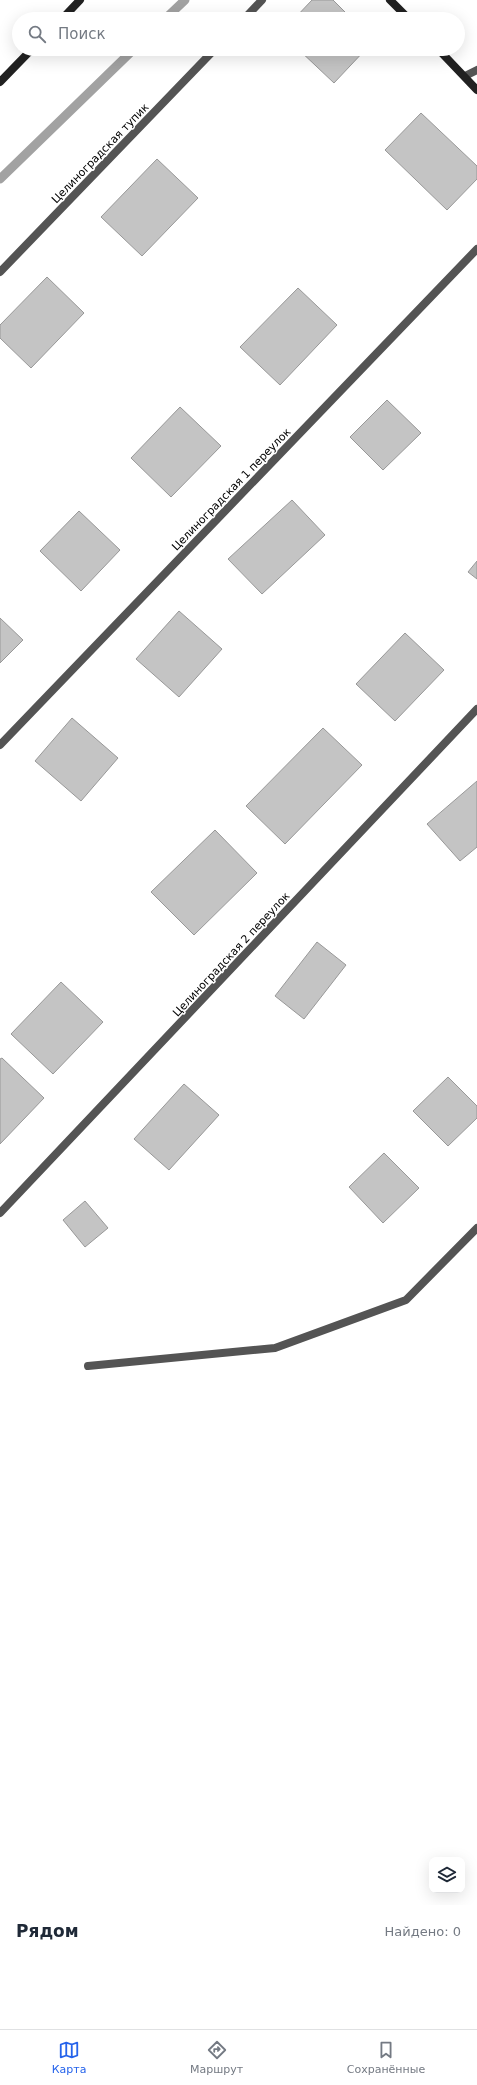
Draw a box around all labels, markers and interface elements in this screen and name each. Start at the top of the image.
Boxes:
search box [12,12,465,56]
icon: search [26,23,48,45]
text: Поиск [58,25,106,43]
street label: Целиноградская тупик [49,100,152,206]
street label: Целиноградская 1 переулок [169,425,294,553]
street label: Целиноградская 2 переулок [170,889,293,1019]
map controls [429,1857,465,1893]
button: layers [429,1857,465,1893]
text: Рядом [16,1921,79,1941]
text: Найдено: 0 [385,1924,461,1939]
tab: Карта [52,2039,86,2076]
tab: Маршрут [190,2039,243,2076]
tab: Сохранённые [347,2039,425,2076]

